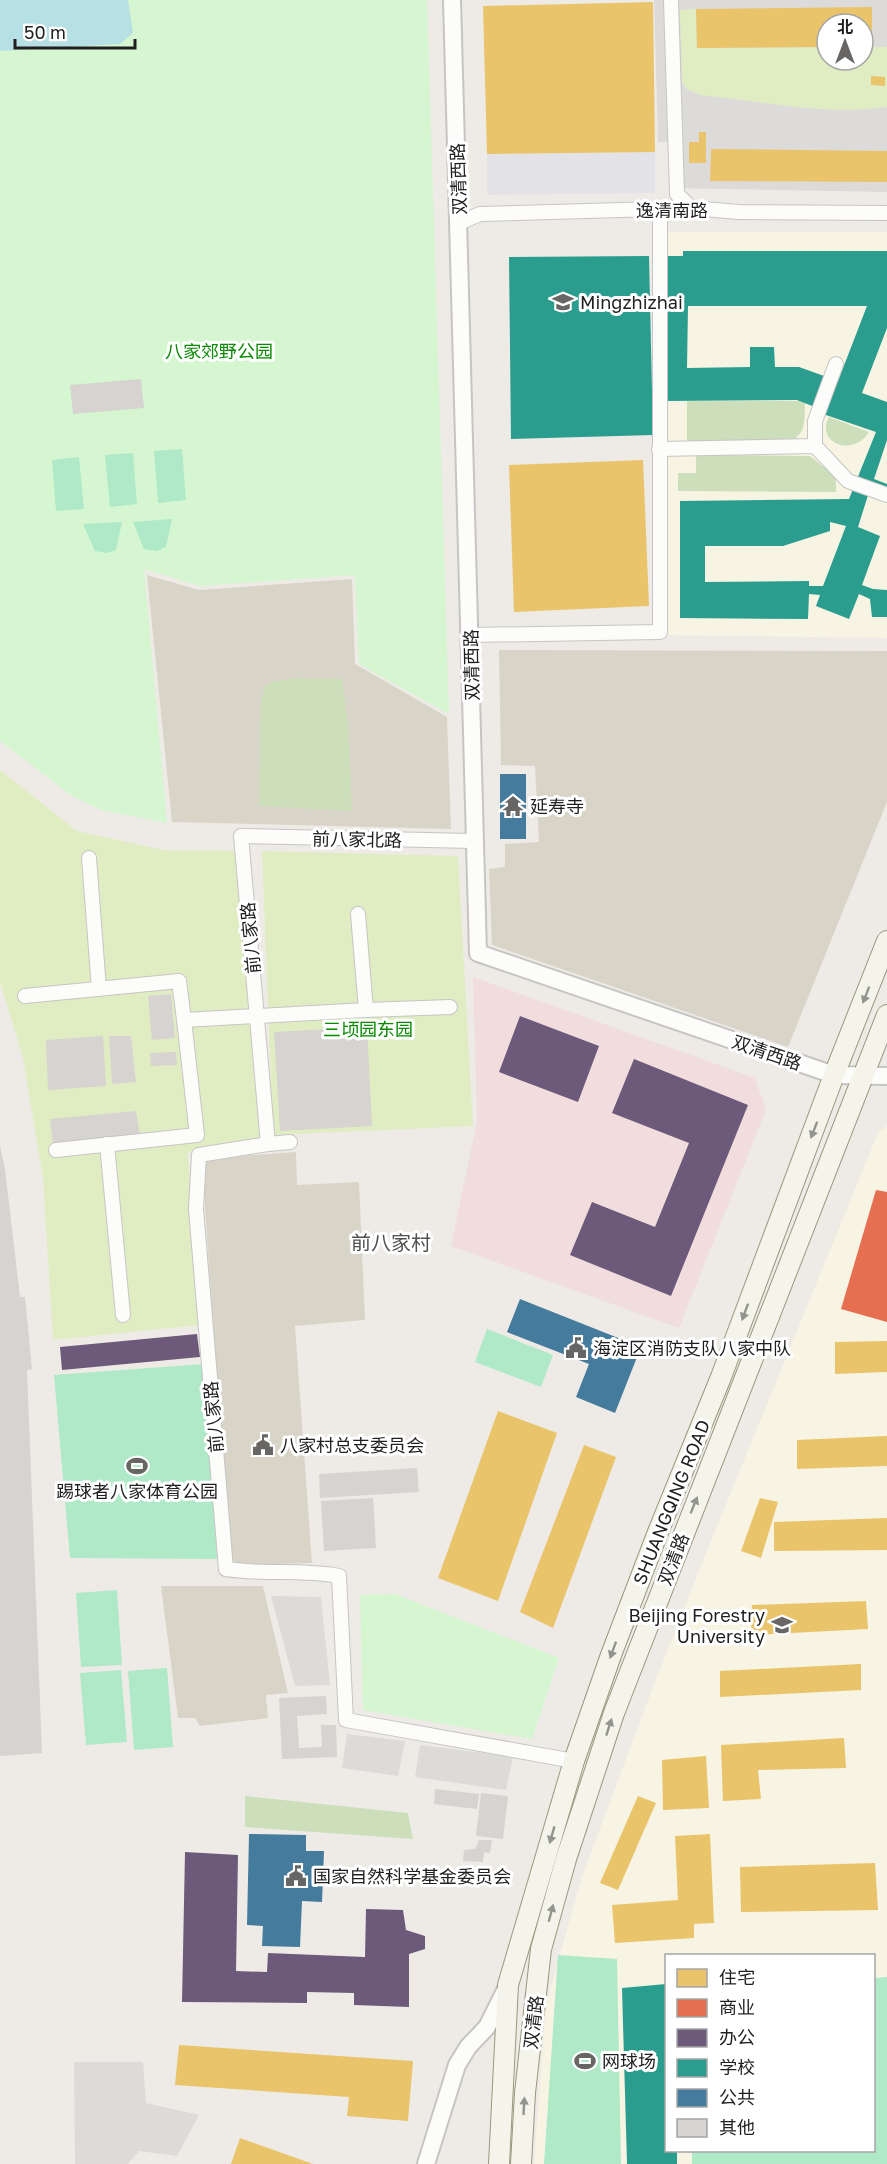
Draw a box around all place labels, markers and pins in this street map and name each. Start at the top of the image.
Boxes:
school or university icon: Mingzhizhai [551,290,575,314]
place label: Mingzhizhai [580,291,683,313]
temple icon: 延寿寺 [501,794,525,818]
place label: 延寿寺 [530,795,584,817]
public building icon: 海淀区消防支队八家中队 [564,1336,588,1360]
place label: 海淀区消防支队八家中队 [593,1337,791,1359]
public building icon: 八家村总支委员会 [251,1433,275,1457]
place label: 八家村总支委员会 [280,1434,424,1456]
sports icon: 踢球者八家体育公园 [125,1454,149,1478]
place label: 踢球者八家体育公园 [56,1480,218,1502]
place label: Beijing Forestry University [628,1604,765,1647]
school or university icon: Beijing Forestry University [770,1613,794,1637]
public building icon: 国家自然科学基金委员会 [284,1864,308,1888]
place label: 国家自然科学基金委员会 [313,1865,511,1887]
sports icon: 网球场 [573,2049,597,2073]
place label: 网球场 [602,2050,656,2072]

